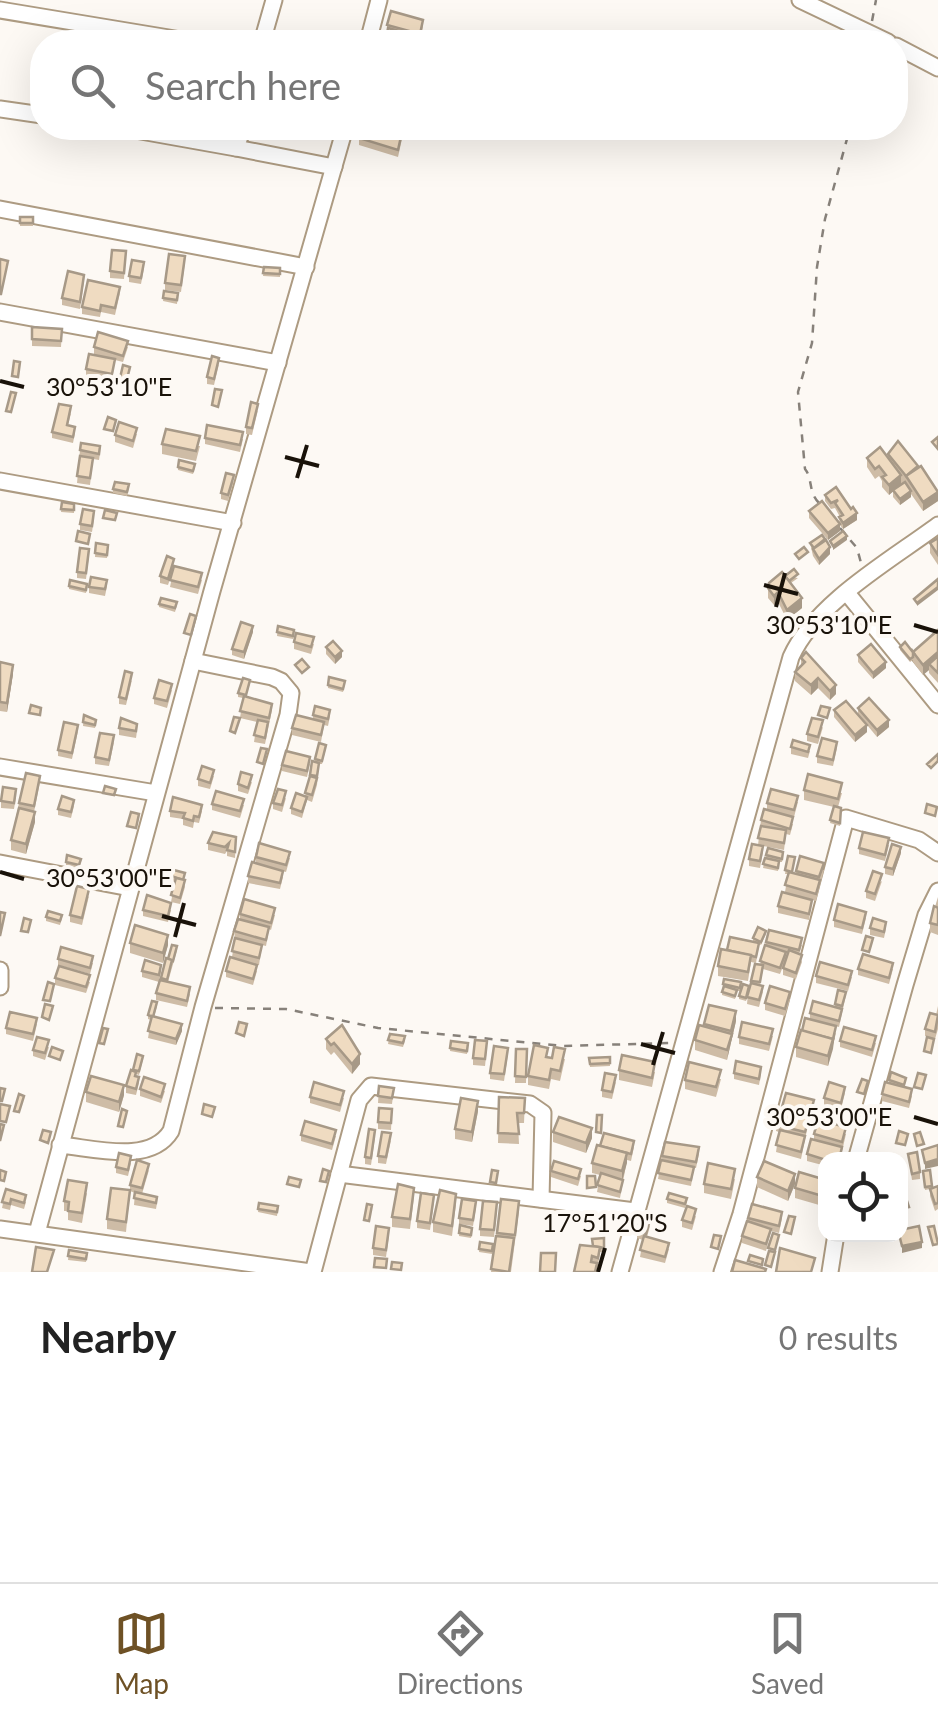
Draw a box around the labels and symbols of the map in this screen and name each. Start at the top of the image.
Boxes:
text: 30°53'10"E [46,371,172,401]
text: 30°53'10"E [766,609,892,639]
text: 30°53'00"E [46,862,172,892]
text: 30°53'00"E [766,1101,892,1131]
text: 17°51'20"S [542,1207,668,1237]

